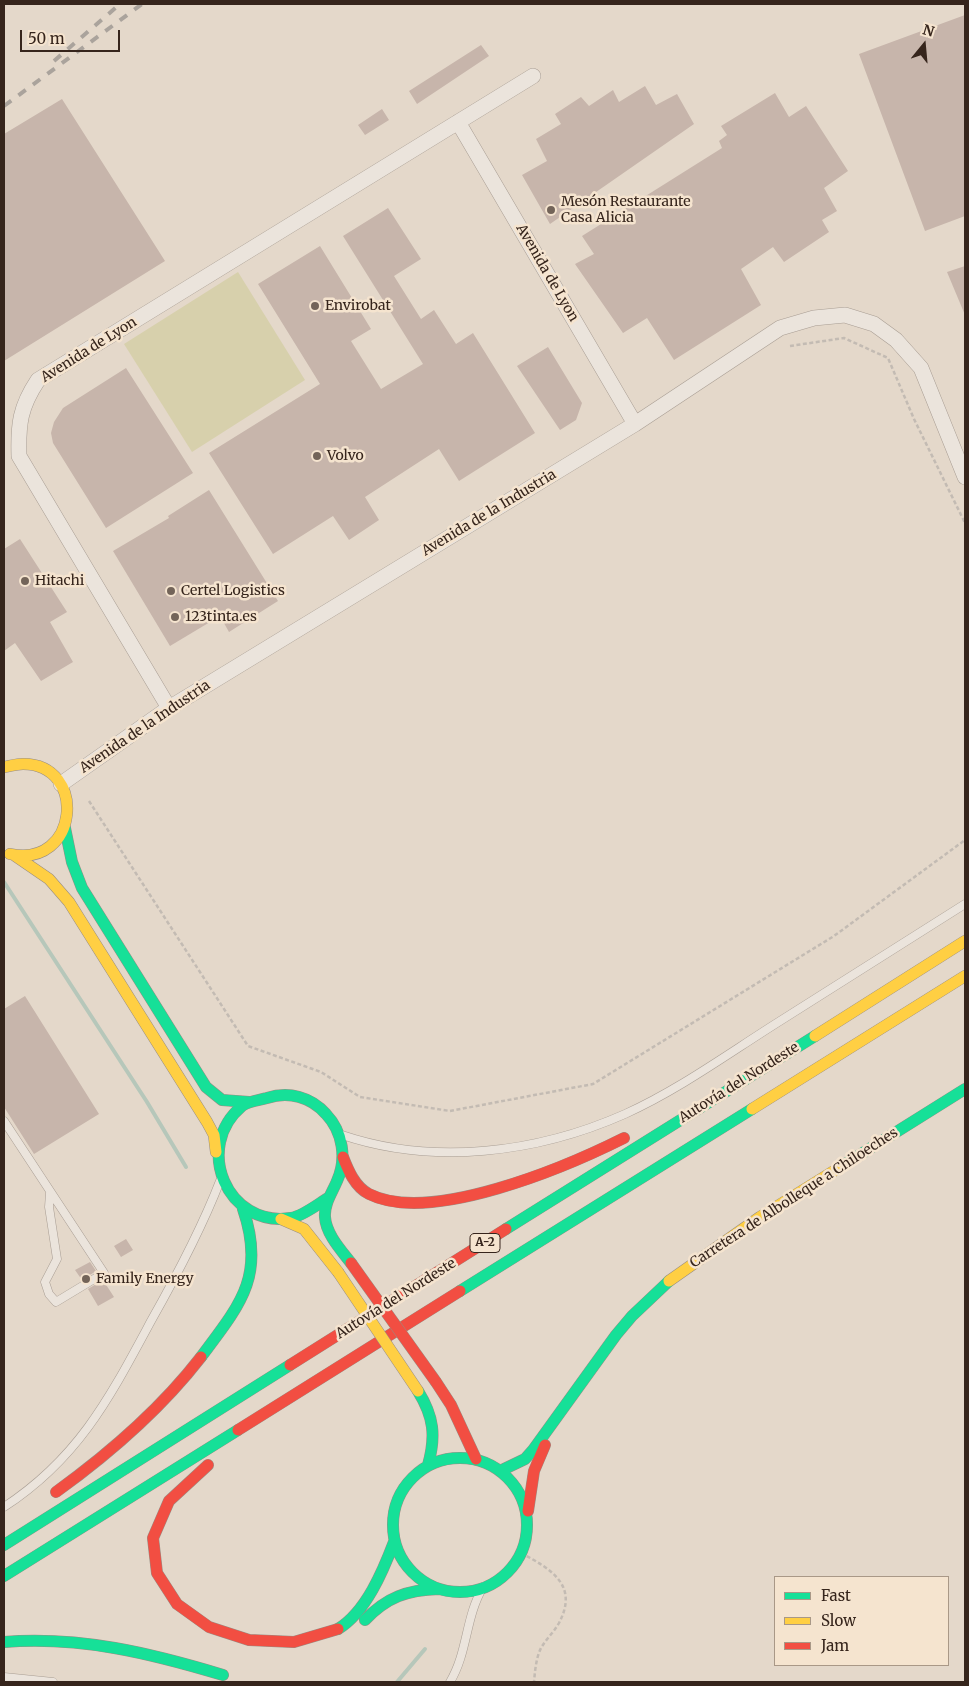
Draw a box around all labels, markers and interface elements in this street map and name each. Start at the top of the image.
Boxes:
scale bar [22,20,122,52]
north arrow [899,20,949,70]
text: N [920,20,936,41]
text: 50 m [28,29,65,48]
place label: Mesón Restaurante Casa Alicia [561,194,691,226]
marker: Mesón Restaurante Casa Alicia [545,204,557,216]
street label: Avenida de Lyon [512,221,582,325]
place label: Envirobat [325,298,391,314]
marker: Envirobat [309,300,321,312]
street label: Avenida de Lyon [38,314,140,386]
place label: Volvo [327,448,364,464]
marker: Volvo [311,450,323,462]
street label: Avenida de la Industria [419,466,559,560]
place label: Hitachi [35,573,84,589]
marker: Hitachi [19,575,31,587]
place label: Certel Logistics [181,583,285,599]
marker: Certel Logistics [165,585,177,597]
place label: 123tinta.es [185,609,257,625]
marker: 123tinta.es [169,611,181,623]
street label: Avenida de la Industria [77,677,213,777]
street label: Autovía del Nordeste [676,1039,802,1127]
street label: Carretera de Albolleque a Chiloeches [687,1124,901,1272]
road number: A-2 [470,1234,500,1252]
street label: Autovía del Nordeste [333,1255,459,1343]
place label: Family Energy [96,1271,194,1287]
marker: Family Energy [80,1273,92,1285]
legend [774,1576,949,1666]
text: Fast [821,1586,851,1605]
text: Slow [821,1611,856,1630]
text: Jam [821,1636,849,1655]

